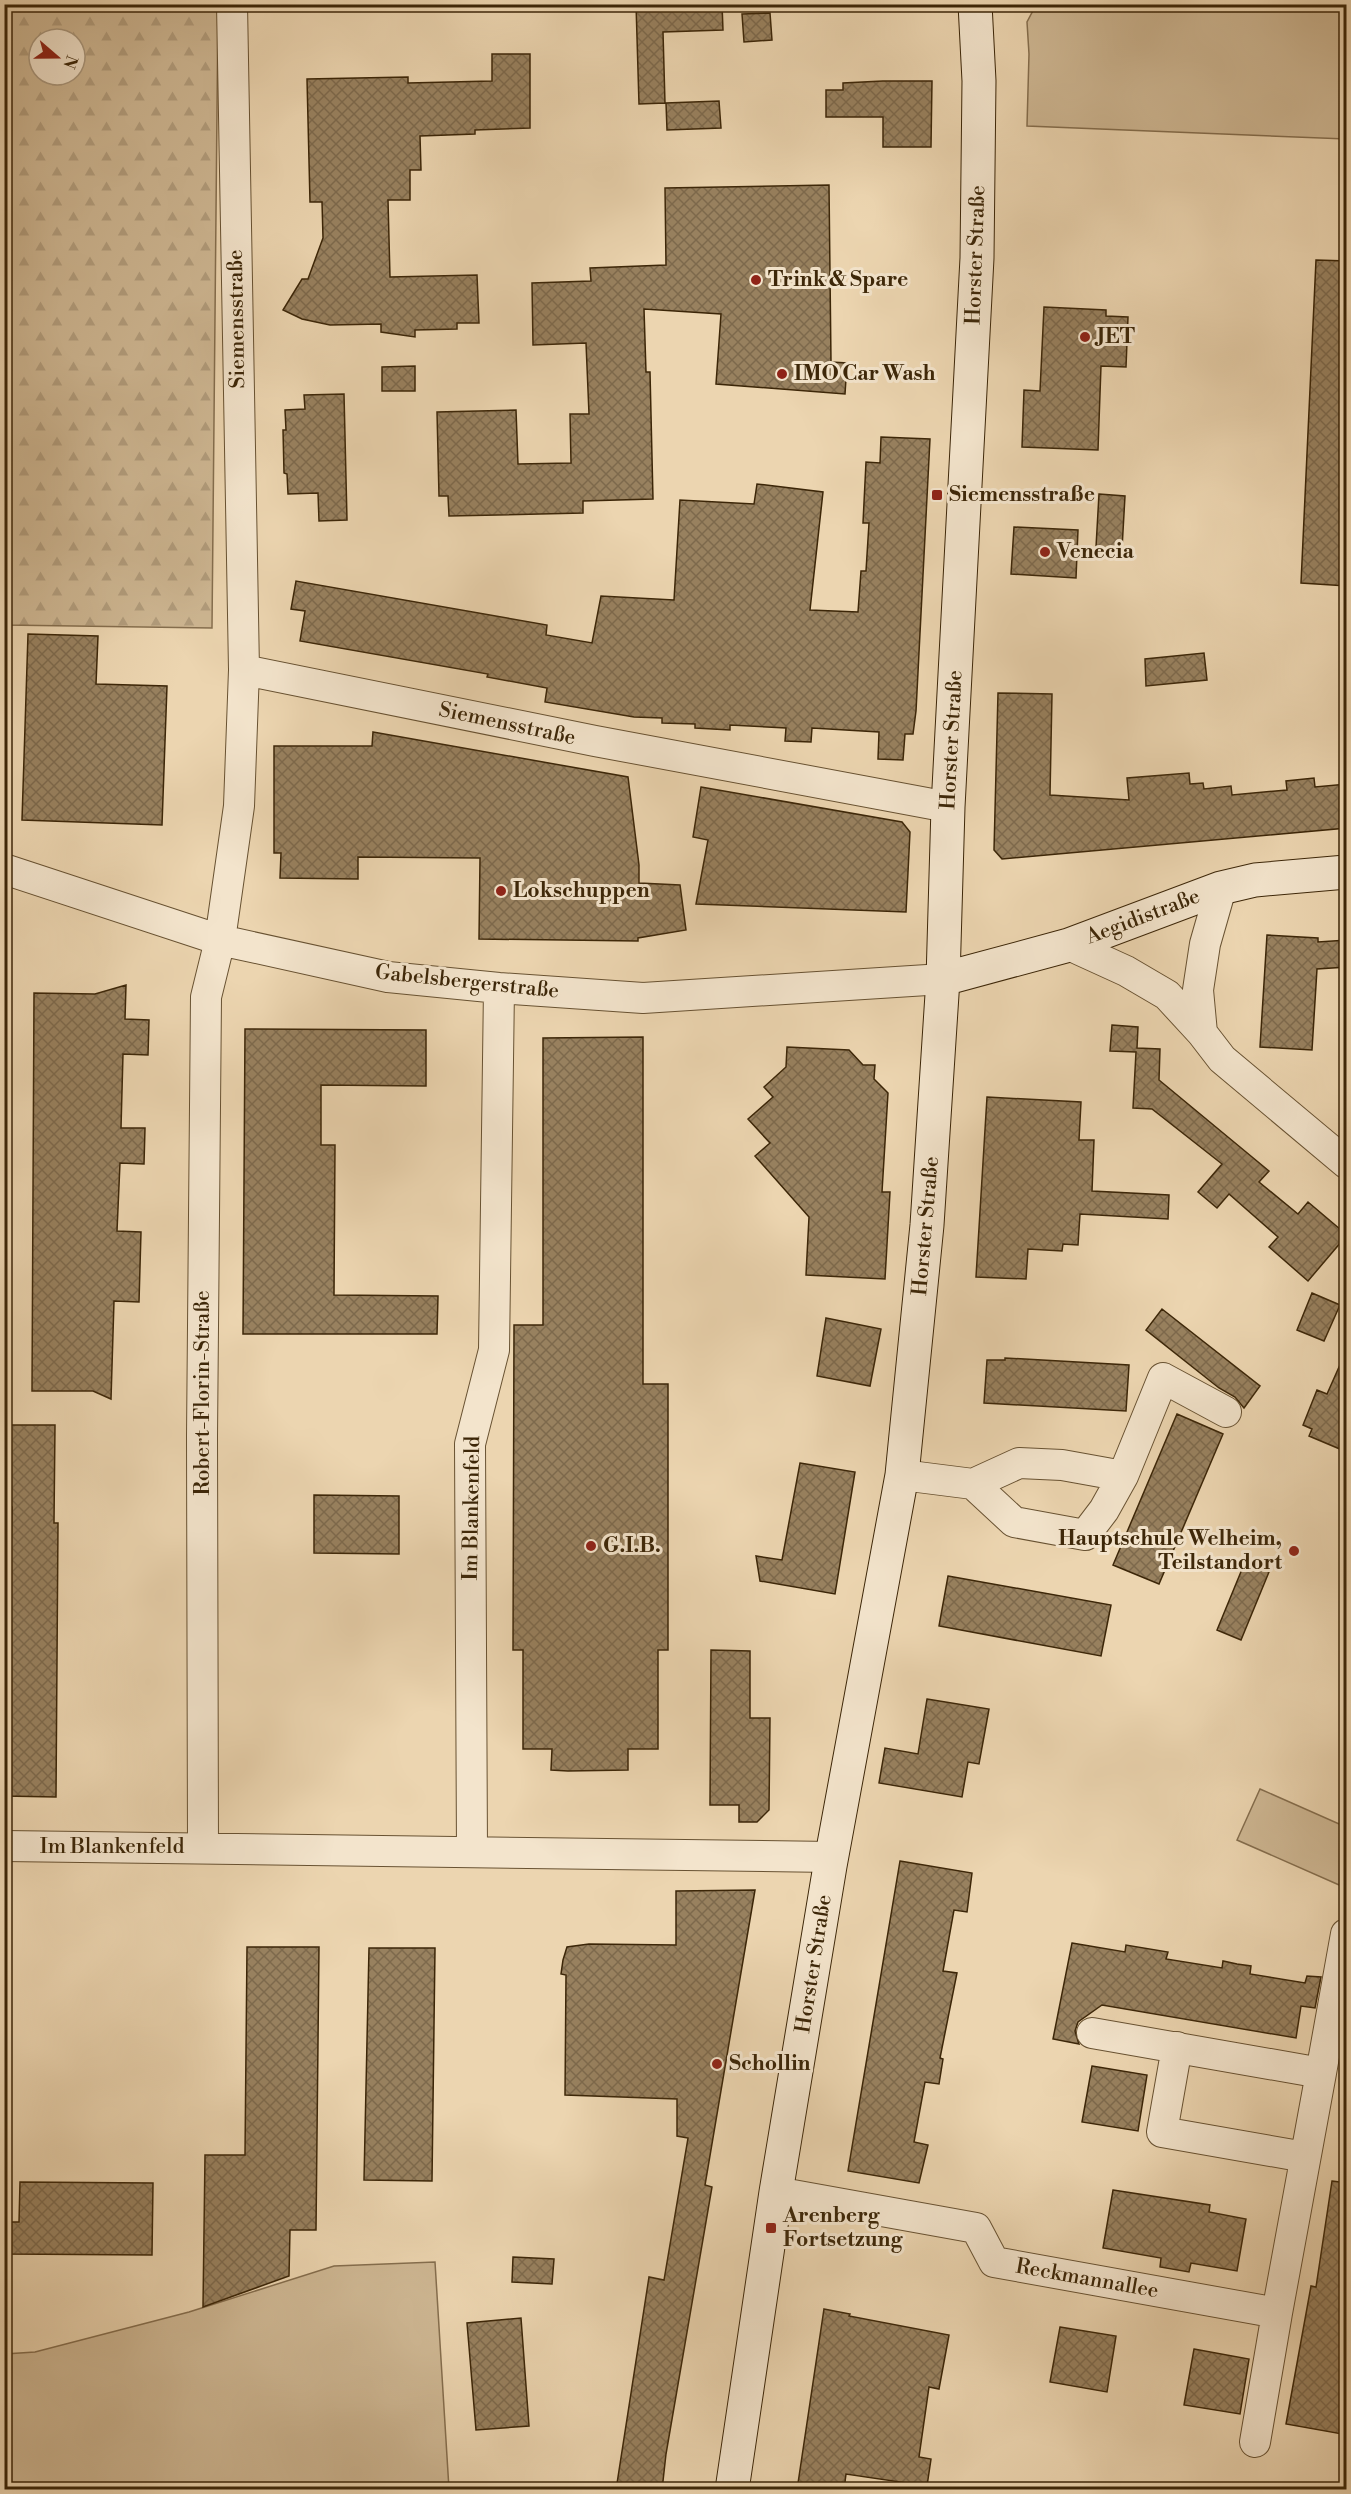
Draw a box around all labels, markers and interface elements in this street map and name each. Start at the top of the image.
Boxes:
north arrow [27,27,87,87]
text: N [58,52,82,71]
street label: Horster Straße [961,185,991,325]
street label: Siemensstraße [223,249,251,389]
place label: Trink & Spare [768,267,908,293]
marker: Trink & Spare [749,273,763,287]
place label: JET [1094,324,1135,350]
marker: JET [1078,330,1092,344]
place label: IMO Car Wash [794,361,936,387]
marker: IMO Car Wash [775,367,789,381]
place label: Siemensstraße [949,482,1095,508]
marker: Siemensstraße [930,488,944,502]
place label: Venecia [1056,539,1134,565]
marker: Venecia [1038,545,1052,559]
street label: Horster Straße [935,670,969,810]
street label: Siemensstraße [436,697,578,751]
place label: Lokschuppen [513,878,650,904]
street label: Aegidistraße [1081,883,1204,951]
marker: Lokschuppen [494,884,508,898]
street label: Gabelsbergerstraße [374,959,560,1005]
street label: Horster Straße [907,1155,945,1297]
street label: Robert-Florin-Straße [190,1290,216,1496]
street label: Im Blankenfeld [458,1435,486,1581]
place label: Hauptschule Welheim, Teilstandort [1058,1526,1283,1576]
place label: G.I.B. [603,1533,661,1559]
marker: G.I.B. [584,1539,598,1553]
marker: Hauptschule Welheim, Teilstandort [1287,1544,1301,1558]
street label: Im Blankenfeld [40,1834,184,1860]
street label: Horster Straße [790,1893,838,2035]
place label: Schollin [729,2051,811,2077]
marker: Schollin [710,2057,724,2071]
place label: Arenberg Fortsetzung [782,2203,903,2253]
marker: Arenberg Fortsetzung [764,2221,778,2235]
street label: Reckmannallee [1013,2254,1161,2304]

